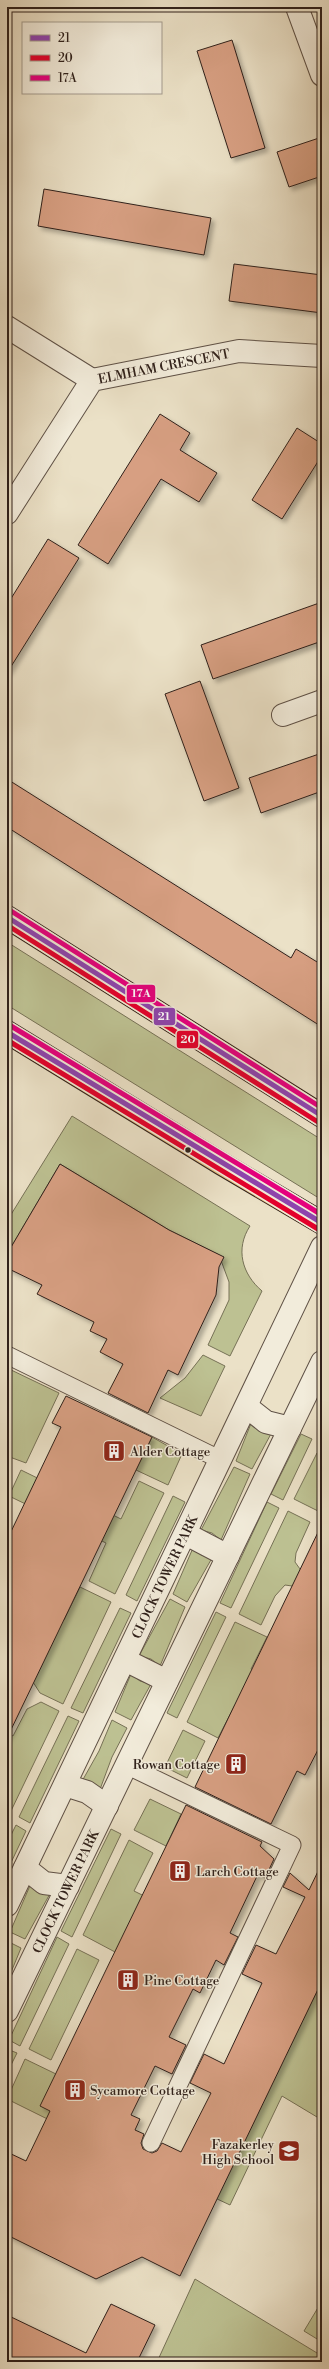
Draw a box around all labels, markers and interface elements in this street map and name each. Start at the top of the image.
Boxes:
legend [22,22,162,94]
text: 21 [58,31,71,46]
text: 20 [58,51,73,66]
text: 17A [58,71,78,86]
street label: ELMHAM CRESCENT [97,346,231,388]
line badge: 17A [126,984,156,1003]
text: 17A [131,987,152,1001]
line badge: 21 [153,1007,176,1026]
text: 21 [158,1010,171,1024]
line badge: 20 [176,1030,199,1049]
text: 20 [181,1033,195,1047]
unlabelled marker [183,1145,193,1155]
building icon: Alder Cottage [101,1438,127,1464]
place label: Alder Cottage [129,1444,211,1460]
street label: CLOCK TOWER PARK [129,1511,202,1642]
building icon: Rowan Cottage [223,1751,249,1777]
place label: Rowan Cottage [133,1757,220,1773]
street label: CLOCK TOWER PARK [29,1826,103,1956]
building icon: Larch Cottage [167,1858,193,1884]
place label: Larch Cottage [196,1864,279,1880]
building icon: Pine Cottage [115,1967,141,1993]
place label: Pine Cottage [144,1973,220,1989]
building icon: Sycamore Cottage [62,2077,88,2103]
place label: Sycamore Cottage [90,2083,196,2099]
place label: Fazakerley High School [202,2137,275,2168]
school or university icon: Fazakerley High School [276,2138,302,2164]

